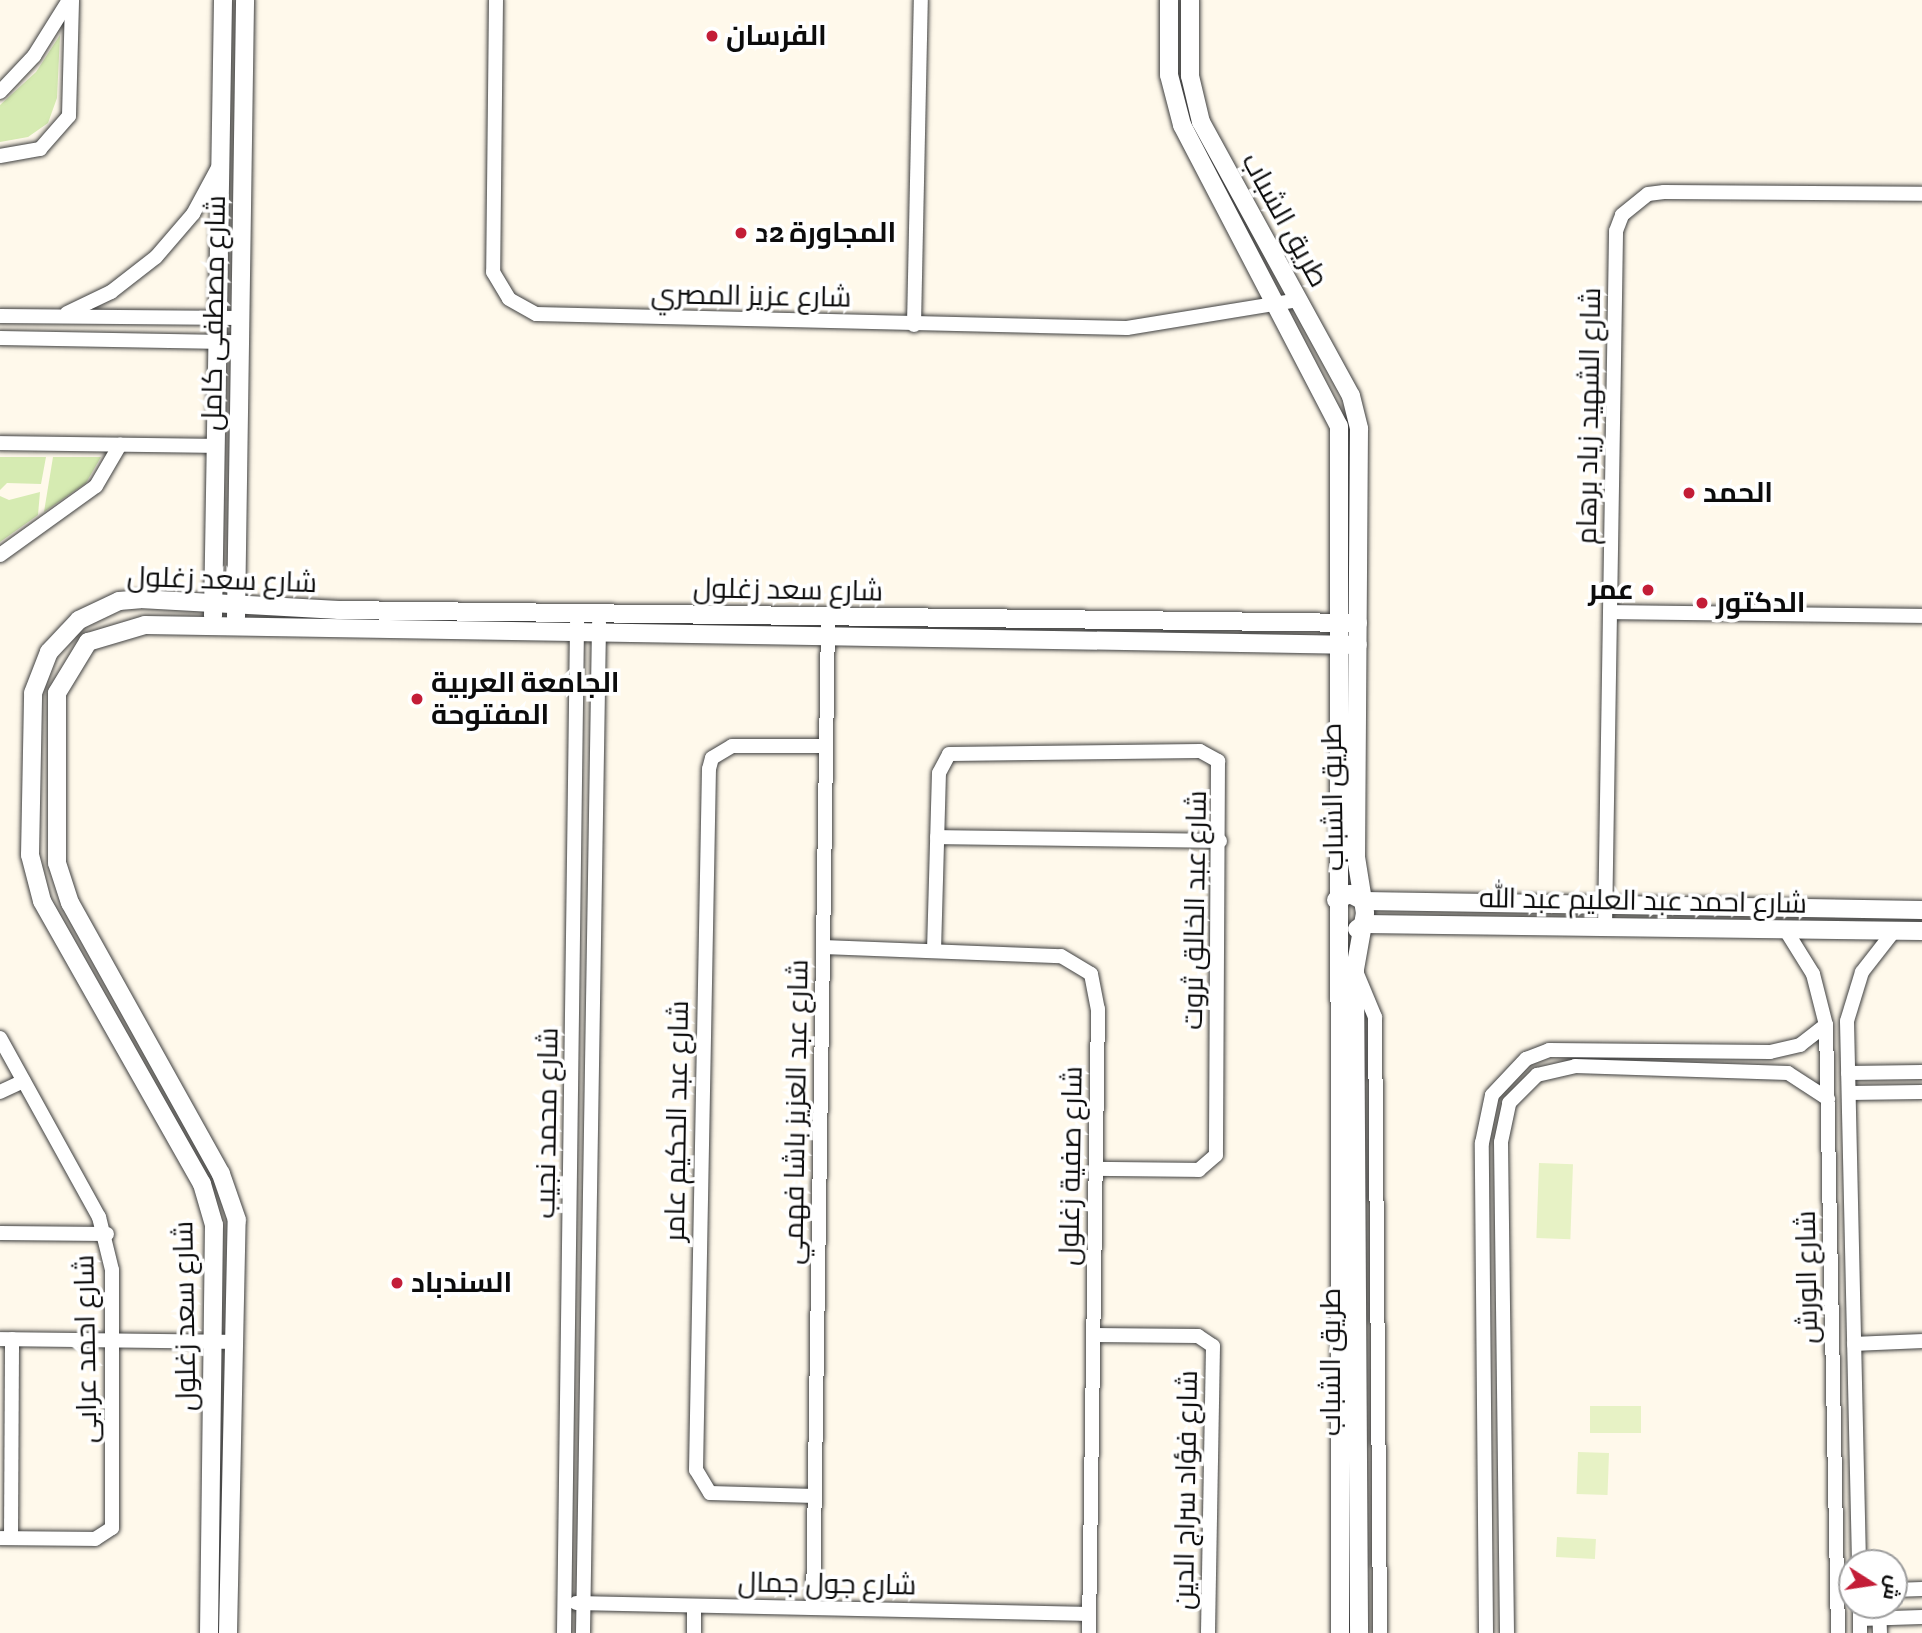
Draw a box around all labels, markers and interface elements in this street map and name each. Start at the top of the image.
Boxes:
place label: الفرسان [726,19,827,53]
marker: الفرسان [704,28,720,44]
street label: طريق الشباب [1234,147,1336,293]
street label: شارع مصطفى كامل [195,195,233,431]
place label: المجاورة 2د [755,216,896,250]
marker: المجاورة 2د [733,225,749,241]
street label: شارع عزيز المصري [650,277,852,315]
street label: شارع الشهيد زياد برهام [1570,287,1608,545]
place label: الحمد [1703,476,1773,510]
marker: الحمد [1681,485,1697,501]
street label: شارع سعد زغلول [126,560,318,600]
street label: شارع سعد زغلول [693,572,883,608]
place label: عمر [1588,573,1634,607]
marker: عمر [1640,582,1656,598]
place label: الدكتور [1716,586,1806,620]
marker: الدكتور [1694,595,1710,611]
place label: الجامعة العربية المفتوحة [431,666,620,732]
marker: الجامعة العربية المفتوحة [409,691,425,707]
street label: طريق الشباب [1315,723,1351,871]
street label: شارع عبد الخالق ثروت [1176,790,1214,1030]
street label: شارع احمد عبد العليم عبد الله [1479,881,1807,921]
street label: شارع عبد العزيز باشا فهمي [777,959,815,1265]
street label: شارع عبد الحكيم عامر [658,1000,696,1242]
street label: شارع محمد نجيب [529,1027,565,1219]
street label: شارع صفية زغلول [1052,1066,1090,1266]
street label: شارع الورش [1789,1210,1825,1344]
street label: شارع سعد زغلول [167,1221,203,1411]
street label: شارع احمد عرابى [68,1254,104,1444]
place label: السندباد [411,1266,512,1300]
marker: السندباد [389,1275,405,1291]
street label: طريق الشباب [1314,1288,1348,1436]
street label: شارع فؤاد سراج الدين [1167,1370,1205,1610]
north arrow [1838,1549,1908,1619]
street label: شارع جول جمال [737,1566,917,1602]
text: ش [1878,1574,1906,1602]

